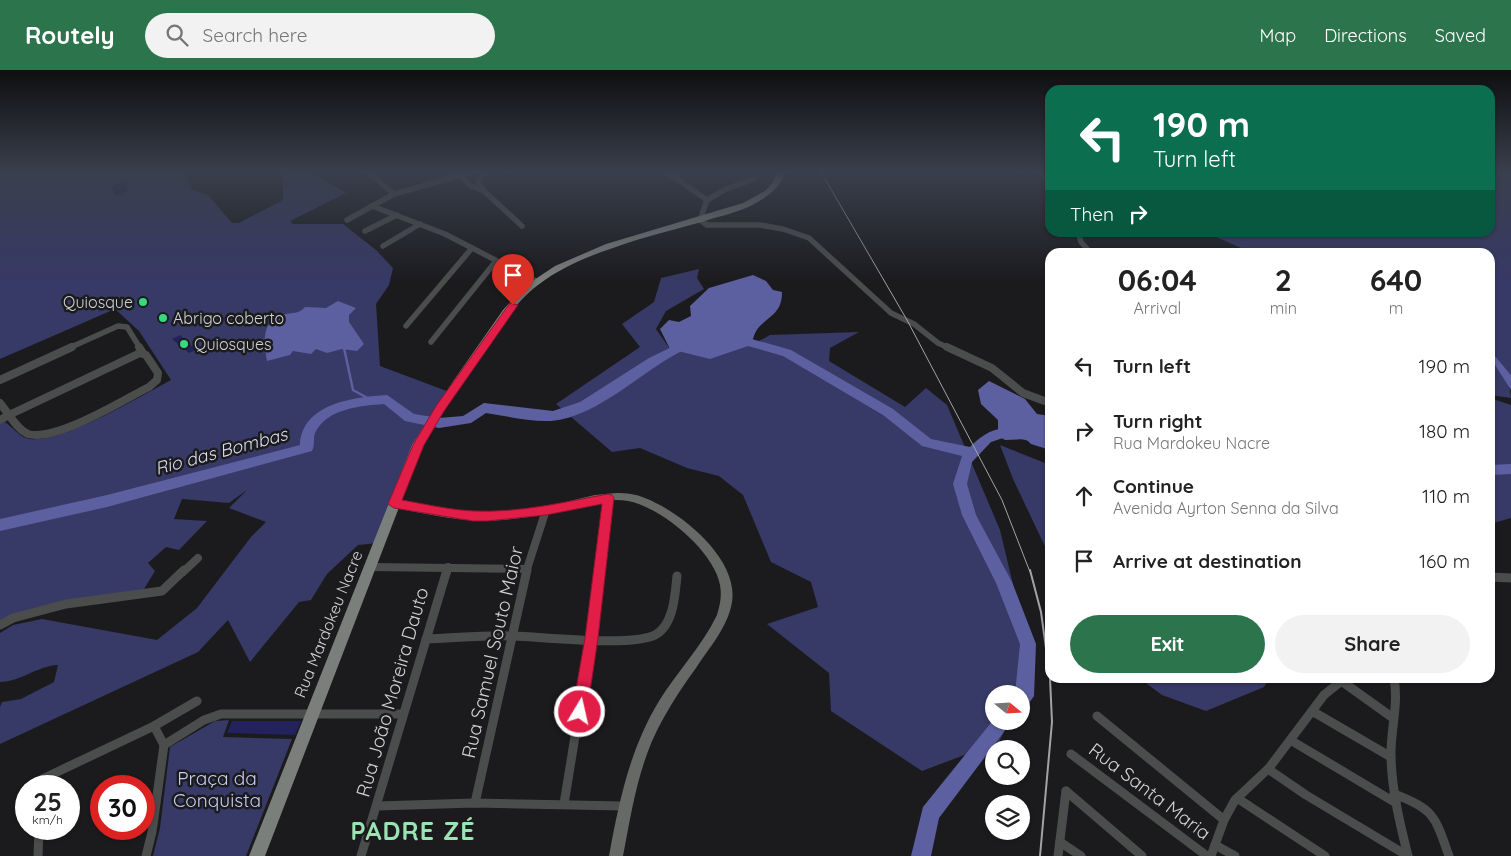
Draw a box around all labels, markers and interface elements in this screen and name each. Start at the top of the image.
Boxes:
search box [145,13,495,58]
text: Routely [25,20,115,50]
icon: search [163,21,191,49]
text: Search here [203,23,307,47]
text: Map [1259,24,1296,47]
text: Directions [1324,24,1407,47]
text: Saved [1435,24,1486,47]
text: 190 m [1153,102,1250,146]
icon: left [1070,105,1135,170]
text: Turn left [1153,145,1236,173]
icon: right [1124,200,1152,228]
text: Then [1070,202,1114,226]
pin [492,254,534,305]
icon: arrive [499,261,527,289]
text: 06:04 [1118,261,1197,299]
text: 2 [1275,261,1292,299]
text: 640 [1370,261,1422,299]
place label: Quiosque [63,292,133,312]
marker: Quiosque [137,296,149,308]
text: Arrival [1133,298,1181,318]
text: min [1270,298,1297,318]
text: m [1389,298,1403,318]
place label: Abrigo coberto [173,308,284,328]
marker: Abrigo coberto [157,312,169,324]
place label: Quiosques [194,334,271,354]
marker: Quiosques [178,338,190,350]
icon: left [1070,352,1098,380]
text: Turn left [1113,354,1191,378]
text: 190 m [1419,354,1470,378]
text: Turn right [1113,409,1202,433]
icon: right [1070,417,1098,445]
text: 180 m [1419,419,1470,443]
water label: Rio das Bombas [152,422,291,480]
text: Rua Mardokeu Nacre [1113,433,1270,453]
text: Continue [1113,474,1194,498]
icon: ahead [1070,482,1098,510]
text: 110 m [1422,484,1470,508]
text: Avenida Ayrton Senna da Silva [1113,498,1339,518]
street label: Rua Samuel Souto Maior [456,543,528,760]
street label: Rua Mardokeu Nacre [289,547,367,701]
icon: arrive [1070,547,1098,575]
text: Arrive at destination [1113,549,1302,573]
text: 160 m [1419,549,1470,573]
street label: Rua João Moreira Dauto [351,584,433,800]
button: Exit [1070,615,1265,673]
button: Share [1275,615,1470,673]
position arrow [553,685,605,737]
north arrow [985,685,1030,730]
map controls [985,685,1030,840]
street label: Rua Santa Maria [1084,737,1216,845]
button: search [985,740,1030,785]
park label: Praça da Conquista [173,766,261,812]
speed limit sign: 30 [90,775,155,840]
text: 25 [33,786,62,817]
button: layers [985,795,1030,840]
text: km/h [32,812,63,827]
district label: PADRE ZÉ [351,815,475,846]

